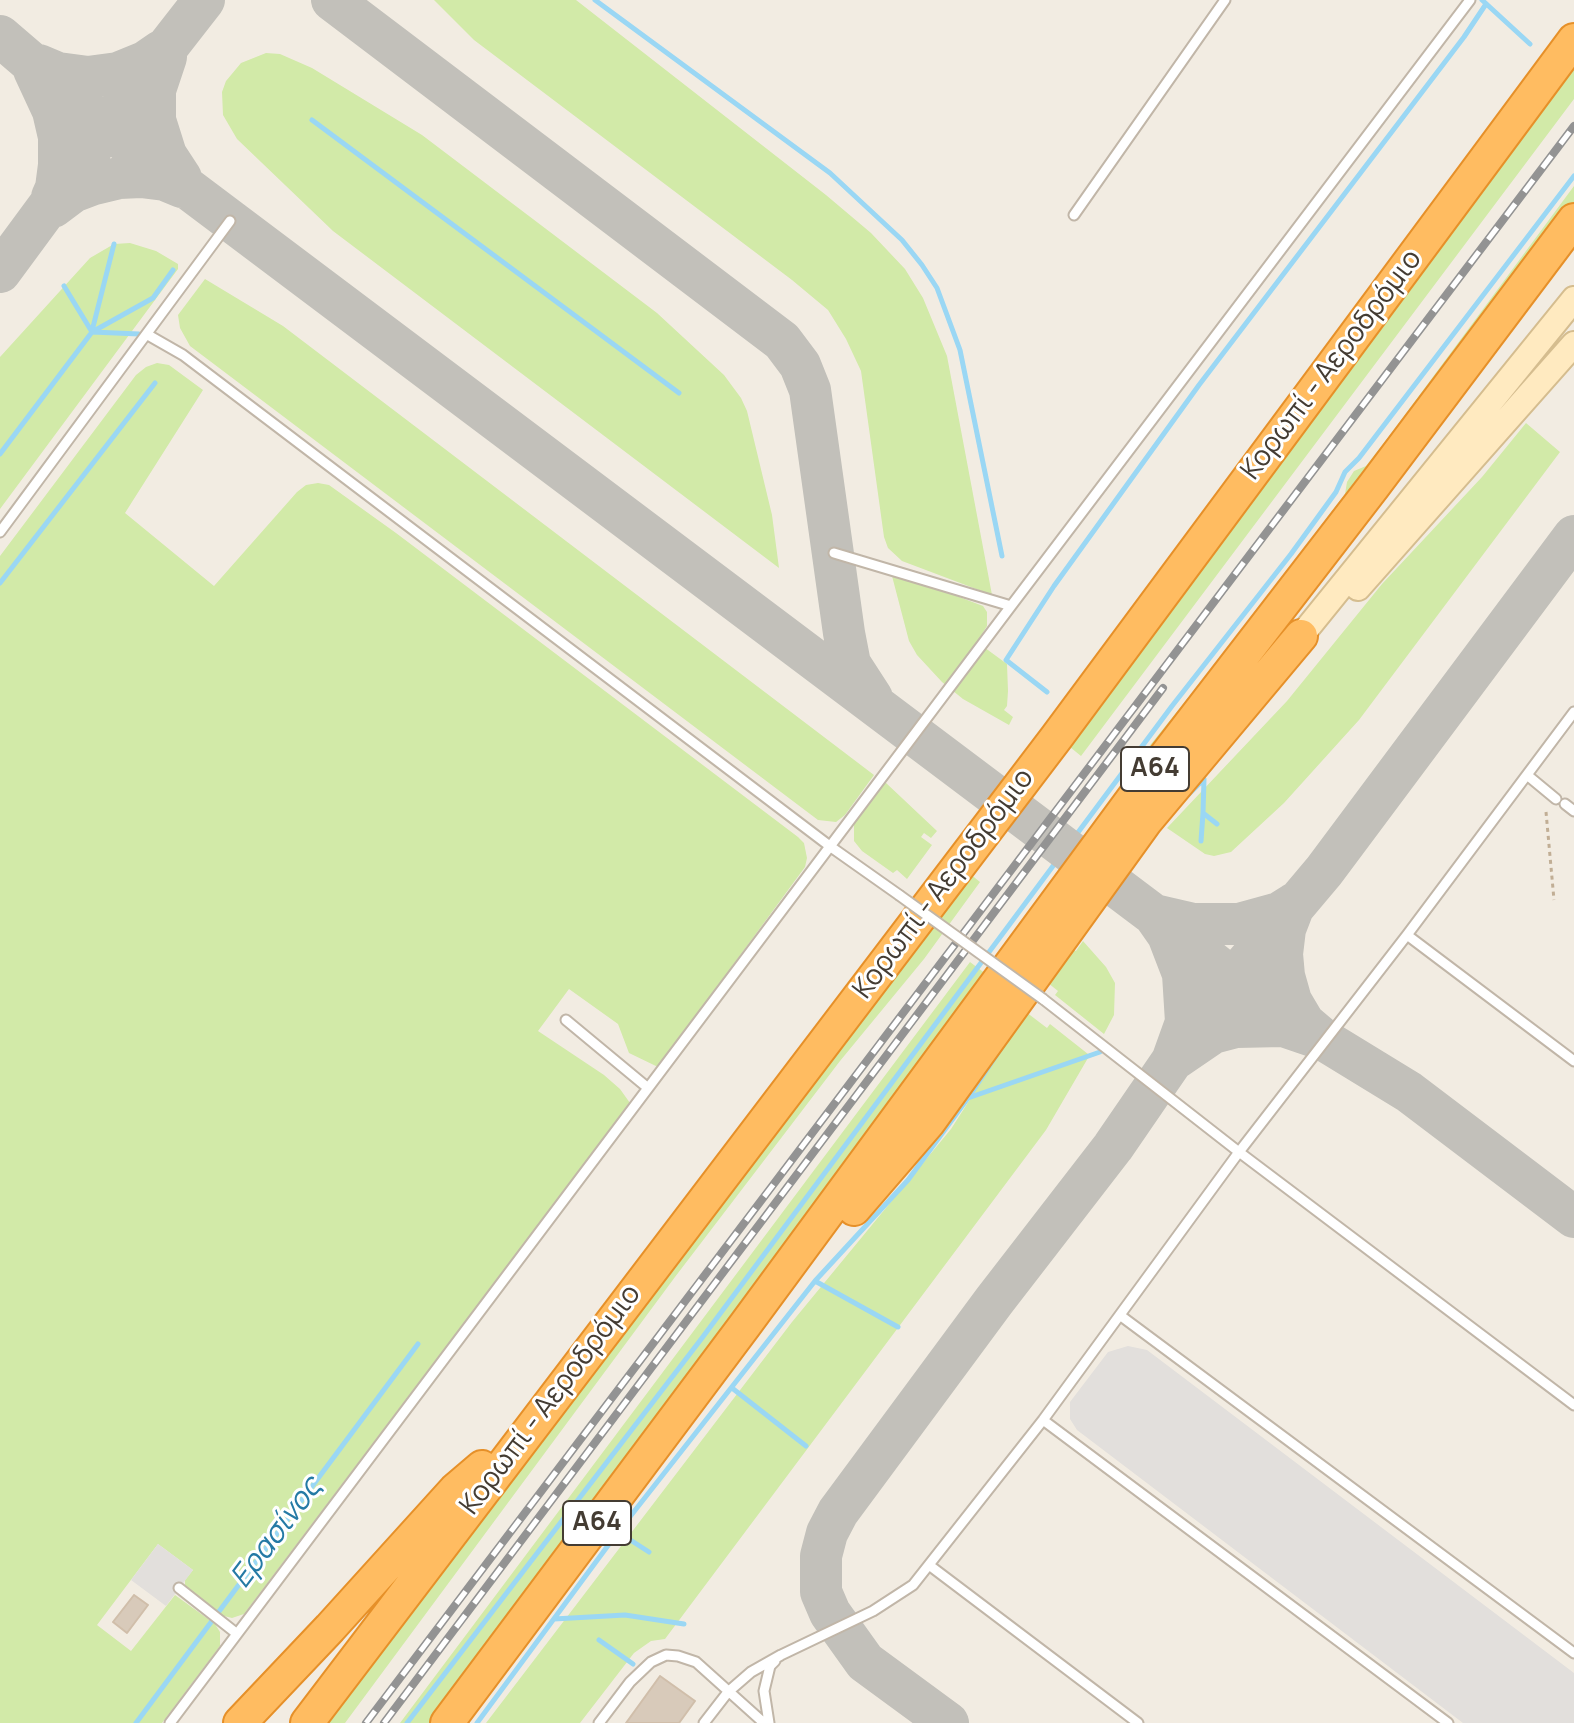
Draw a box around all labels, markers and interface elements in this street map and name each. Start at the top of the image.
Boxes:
street label: Κορωπί - Αεροδρόμιο [1235,243,1429,487]
road number: Α64 [1121,747,1189,791]
street label: Κορωπί - Αεροδρόμιο [847,762,1041,1006]
street label: Κορωπί - Αεροδρόμιο [454,1278,648,1522]
water label: Ερασίνος [224,1470,330,1596]
road number: Α64 [563,1501,631,1545]

